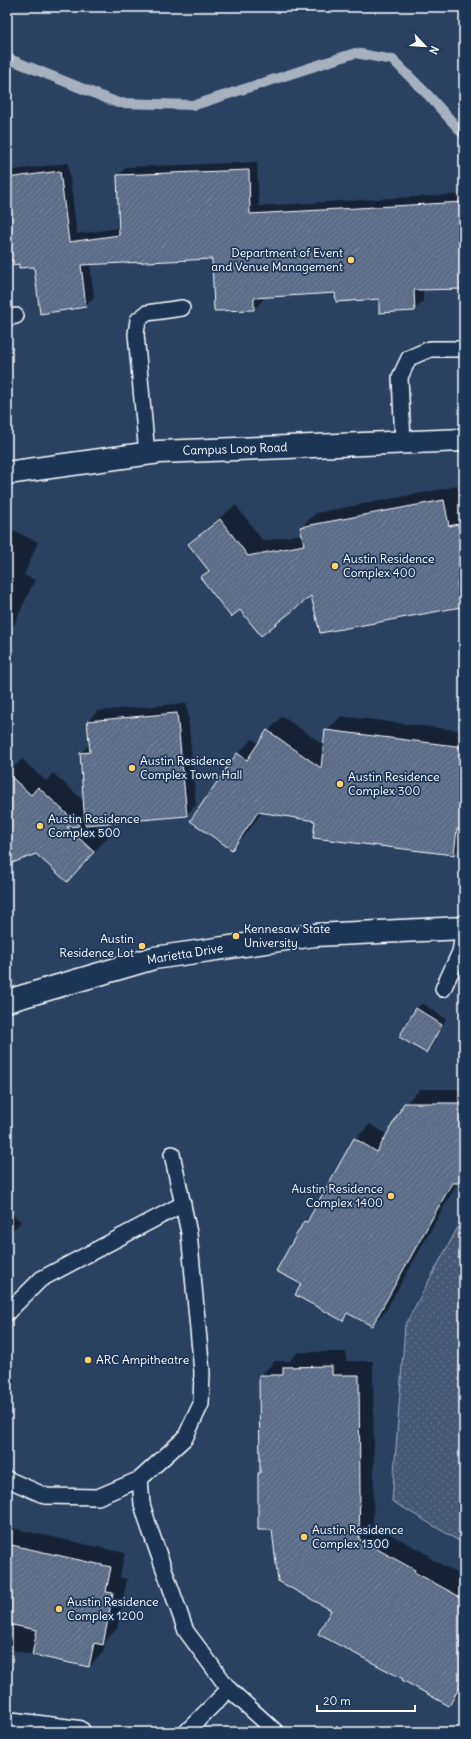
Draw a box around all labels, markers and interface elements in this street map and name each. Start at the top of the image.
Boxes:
north arrow [405,26,445,66]
text: N [426,44,442,57]
place label: Department of Event and Venue Management [211,245,343,274]
marker: Department of Event and Venue Management [346,255,356,265]
street label: Campus Loop Road [182,439,288,458]
place label: Austin Residence Complex 400 [343,551,434,580]
marker: Austin Residence Complex 400 [330,561,340,571]
place label: Austin Residence Complex Town Hall [140,753,242,782]
marker: Austin Residence Complex Town Hall [127,763,137,773]
place label: Austin Residence Complex 300 [348,769,439,798]
marker: Austin Residence Complex 300 [335,779,345,789]
place label: Austin Residence Complex 500 [48,811,139,840]
marker: Austin Residence Complex 500 [35,821,45,831]
place label: Kennesaw State University [244,921,330,950]
place label: Austin Residence Lot [59,931,134,960]
marker: Kennesaw State University [231,931,241,941]
street label: Marietta Drive [146,940,224,967]
marker: Austin Residence Lot [137,941,147,951]
place label: Austin Residence Complex 1400 [292,1181,383,1210]
marker: Austin Residence Complex 1400 [386,1191,396,1201]
place label: ARC Ampitheatre [96,1352,189,1367]
marker: ARC Ampitheatre [83,1355,93,1365]
place label: Austin Residence Complex 1300 [312,1522,403,1551]
marker: Austin Residence Complex 1300 [299,1532,309,1542]
place label: Austin Residence Complex 1200 [67,1594,158,1623]
marker: Austin Residence Complex 1200 [54,1604,64,1614]
scale bar [317,1687,415,1713]
text: 20 m [323,1693,351,1708]

